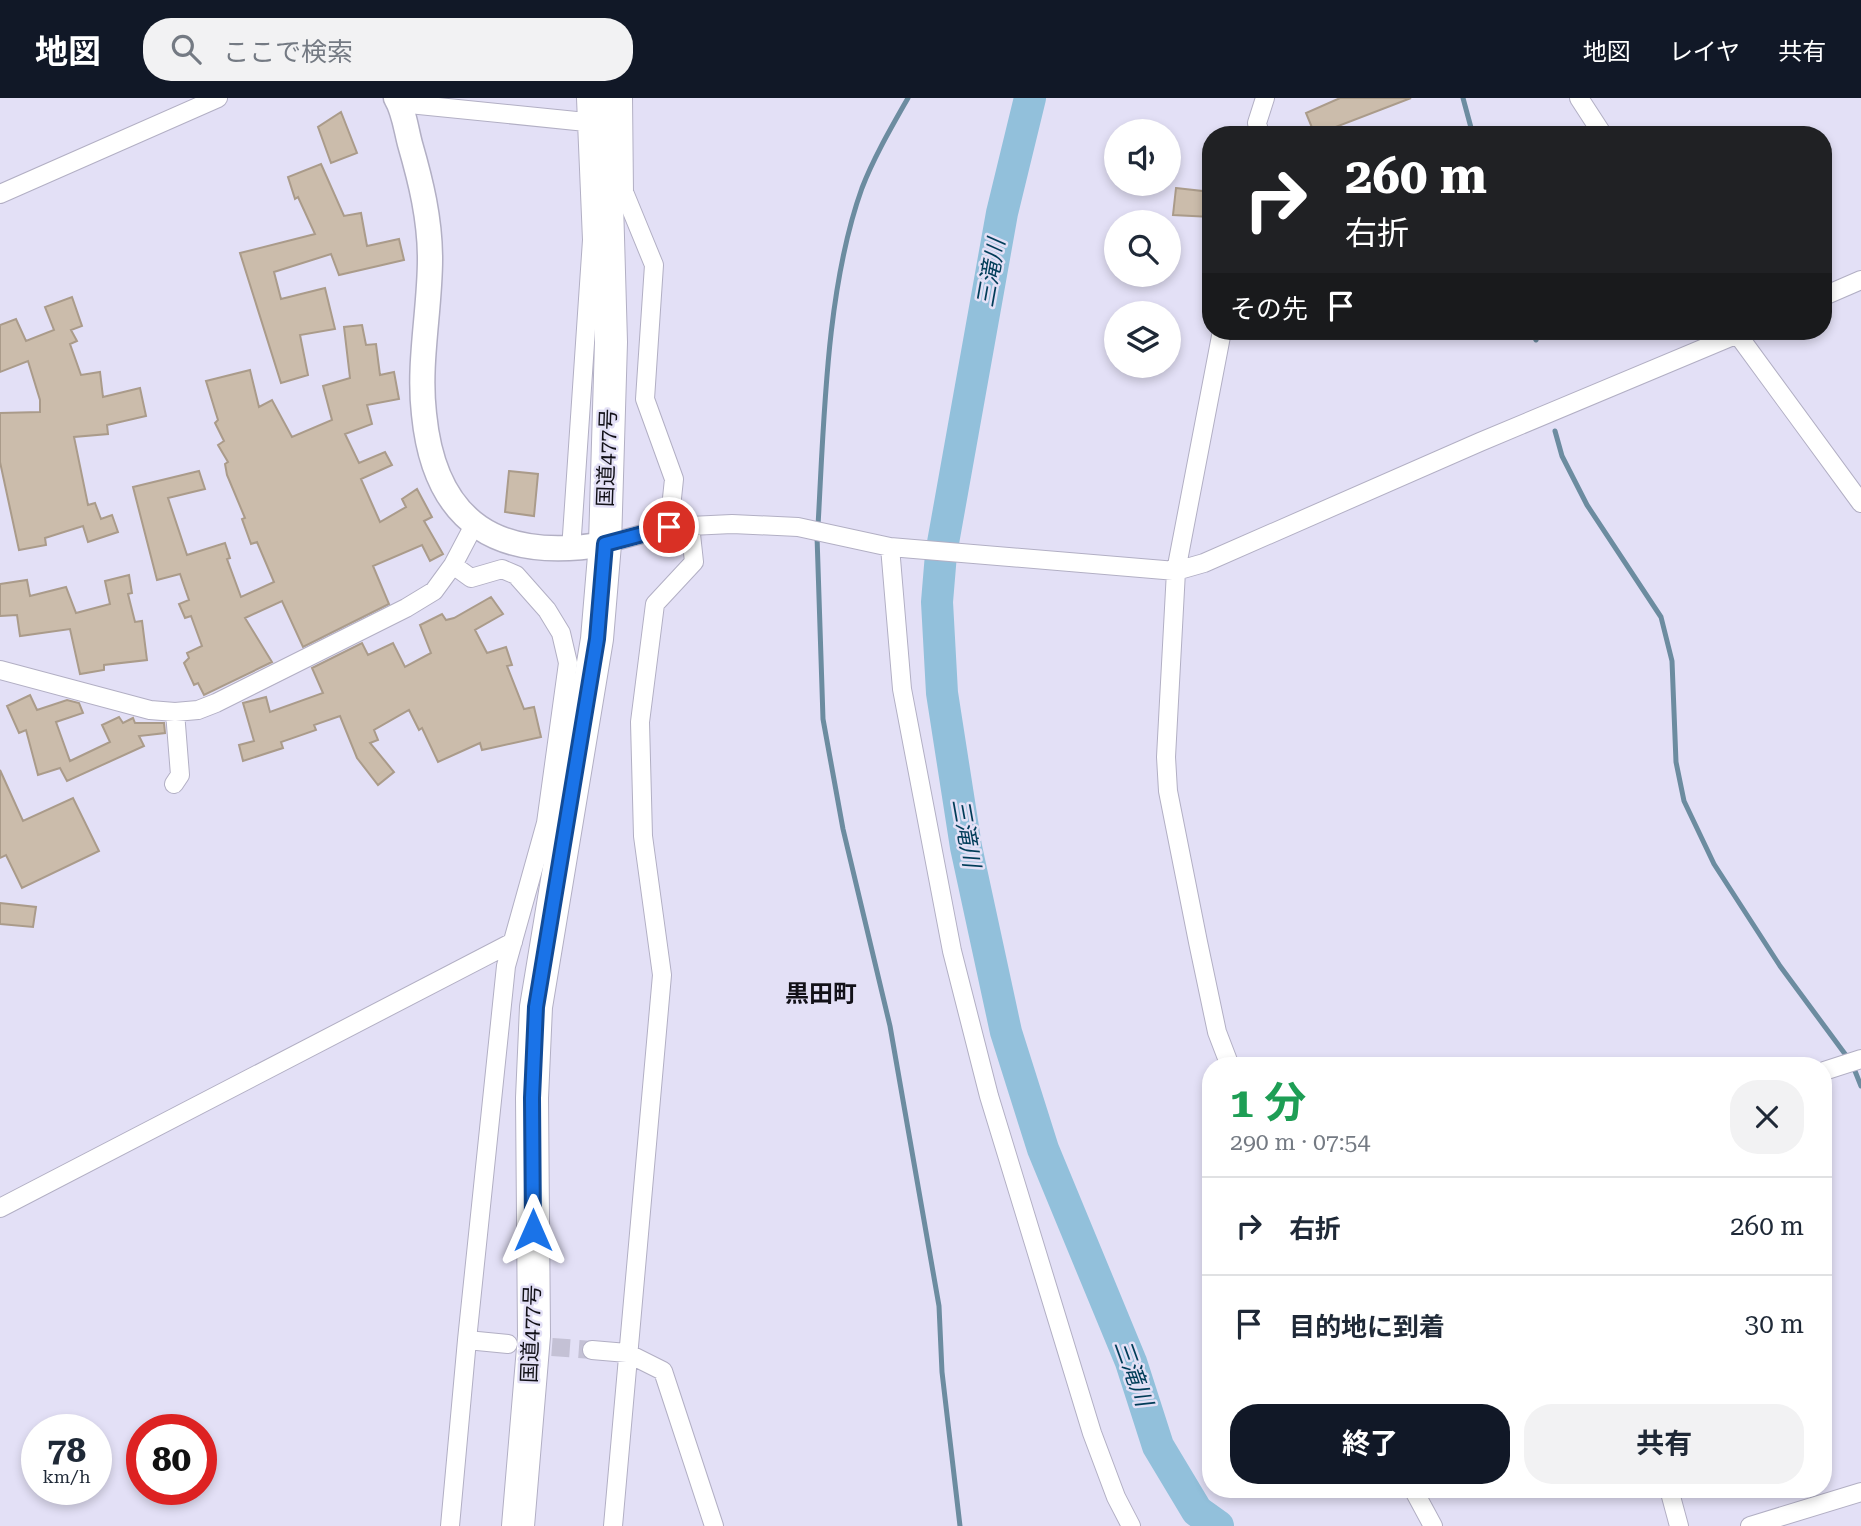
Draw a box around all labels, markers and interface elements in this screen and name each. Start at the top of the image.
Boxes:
search box [143,18,633,81]
icon: search [167,30,205,68]
text: 地図 [35,32,101,71]
text: ここで検索 [223,37,353,67]
text: 地図 [1583,38,1631,66]
text: レイヤ [1669,38,1740,66]
text: 共有 [1778,38,1826,66]
map controls [1104,119,1181,378]
button: sound [1104,119,1181,196]
text: 260 m [1345,148,1487,205]
icon: right [1230,154,1321,245]
button: search [1104,210,1181,287]
text: 右折 [1345,214,1409,252]
water label: 三滝川 [972,234,1011,309]
icon: arrive [1322,287,1360,325]
text: その先 [1230,294,1308,324]
button: layers [1104,301,1181,378]
street label: 国道477号 [593,408,621,508]
pin [639,497,699,557]
icon: arrive [650,508,688,546]
water label: 三滝川 [947,797,986,872]
district label: 黒田町 [785,980,857,1008]
text: 1 分 [1230,1078,1306,1127]
button: close [1730,1080,1804,1154]
text: 290 m · 07:54 [1230,1129,1370,1156]
position arrow [496,1193,570,1267]
icon: right [1230,1207,1268,1245]
text: 260 m [1730,1211,1804,1241]
text: 右折 [1289,1214,1341,1244]
street label: 国道477号 [517,1284,545,1384]
icon: arrive [1230,1305,1268,1343]
text: 30 m [1745,1309,1804,1339]
text: 目的地に到着 [1289,1312,1445,1342]
water label: 三滝川 [1109,1336,1159,1413]
button: 終了 [1230,1404,1510,1484]
button: 共有 [1524,1404,1804,1484]
speed limit sign: 80 [126,1414,217,1505]
text: 78 [47,1430,86,1471]
text: km/h [42,1466,91,1487]

